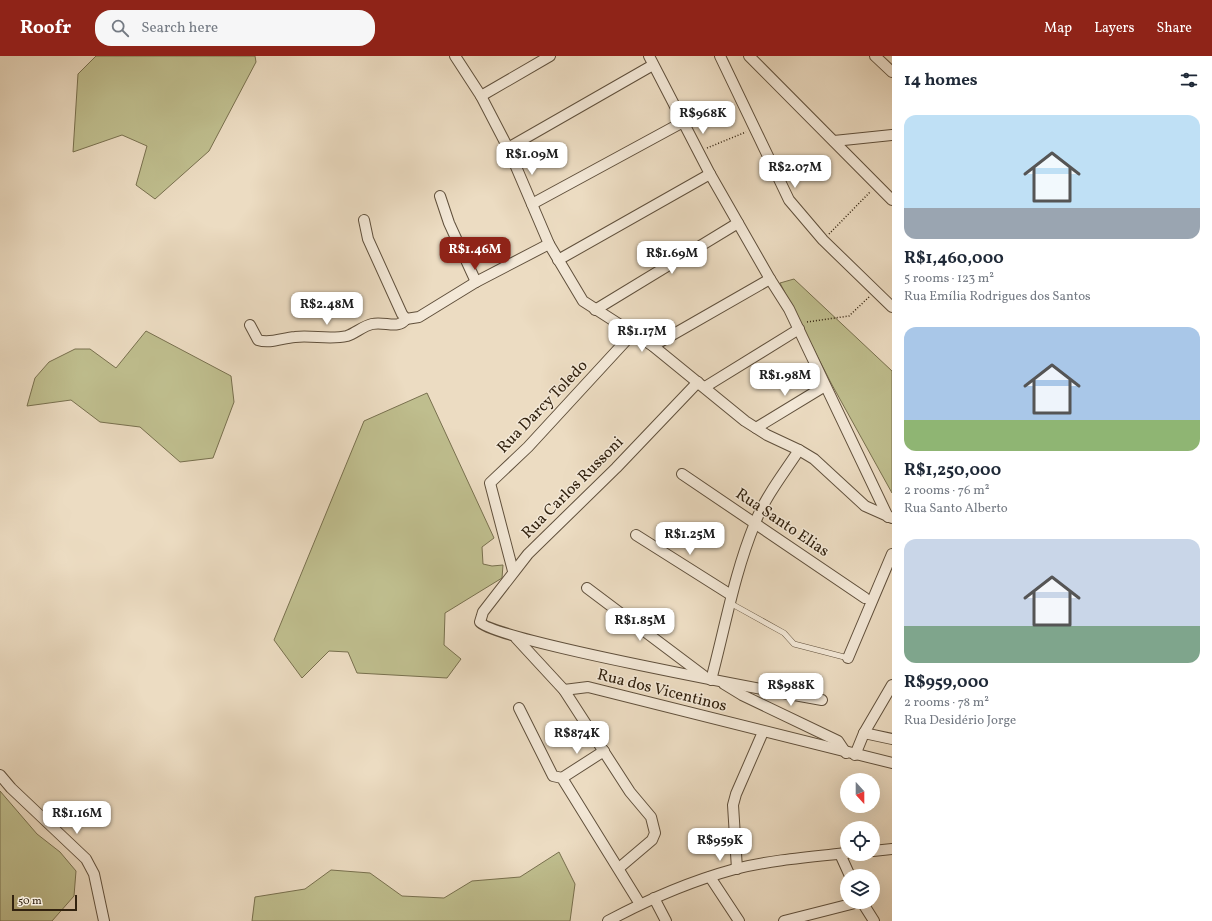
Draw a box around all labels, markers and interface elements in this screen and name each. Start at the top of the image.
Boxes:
search box [95,10,375,46]
text: Roofr [20,15,71,41]
icon: search [109,17,131,39]
text: Search here [141,18,218,39]
text: Map [1044,19,1072,38]
text: Layers [1094,19,1134,38]
text: Share [1156,19,1192,38]
text: 14 homes [904,69,978,92]
icon: filters [1178,69,1200,91]
pin: R$968K [670,101,736,135]
text: R$968K [679,105,727,123]
icon: home [1016,141,1088,213]
pin: R$1.09M [495,142,569,176]
text: R$1.09M [505,146,559,164]
pin: R$2.07M [758,155,832,189]
text: R$2.07M [768,159,822,177]
pin: R$1.46M [438,237,512,271]
text: R$1.46M [449,241,501,259]
pin: R$1.69M [635,241,709,275]
text: R$1.69M [646,245,698,263]
text: R$1,460,000 [904,247,1004,270]
text: 5 rooms · 123 m² [904,270,994,288]
text: Rua Emília Rodrigues dos Santos [904,288,1091,306]
pin: R$2.48M [290,292,364,326]
text: R$2.48M [300,296,354,314]
pin: R$1.17M [605,319,679,353]
text: R$1.17M [617,323,667,341]
icon: home [1016,353,1088,425]
street label: Rua Darcy Toledo [493,355,593,459]
pin: R$1.98M [748,363,822,397]
text: R$1.98M [759,367,811,385]
street label: Rua Carlos Russoni [517,432,629,544]
text: R$1,250,000 [904,459,1001,482]
text: 2 rooms · 76 m² [904,482,989,500]
street label: Rua Santo Elias [731,483,833,563]
text: Rua Santo Alberto [904,500,1008,518]
pin: R$1.25M [653,522,727,556]
text: R$1.25M [665,526,715,544]
icon: home [1016,565,1088,637]
pin: R$1.85M [603,608,677,642]
text: R$1.85M [615,612,665,630]
street label: Rua dos Vicentinos [595,664,729,718]
text: R$959,000 [904,671,989,694]
pin: R$988K [758,673,824,707]
text: R$988K [767,677,815,695]
text: 2 rooms · 78 m² [904,694,989,712]
text: Rua Desidério Jorge [904,712,1016,730]
pin: R$874K [544,721,610,755]
text: R$874K [554,725,600,743]
north arrow [840,773,880,813]
map controls [840,773,880,909]
pin: R$1.16M [40,801,114,835]
text: R$1.16M [52,805,102,823]
button: locate [840,821,880,861]
pin: R$959K [687,828,753,862]
text: R$959K [697,832,743,850]
button: layers [840,869,880,909]
scale bar [12,893,77,912]
text: 50 m [18,894,42,909]

